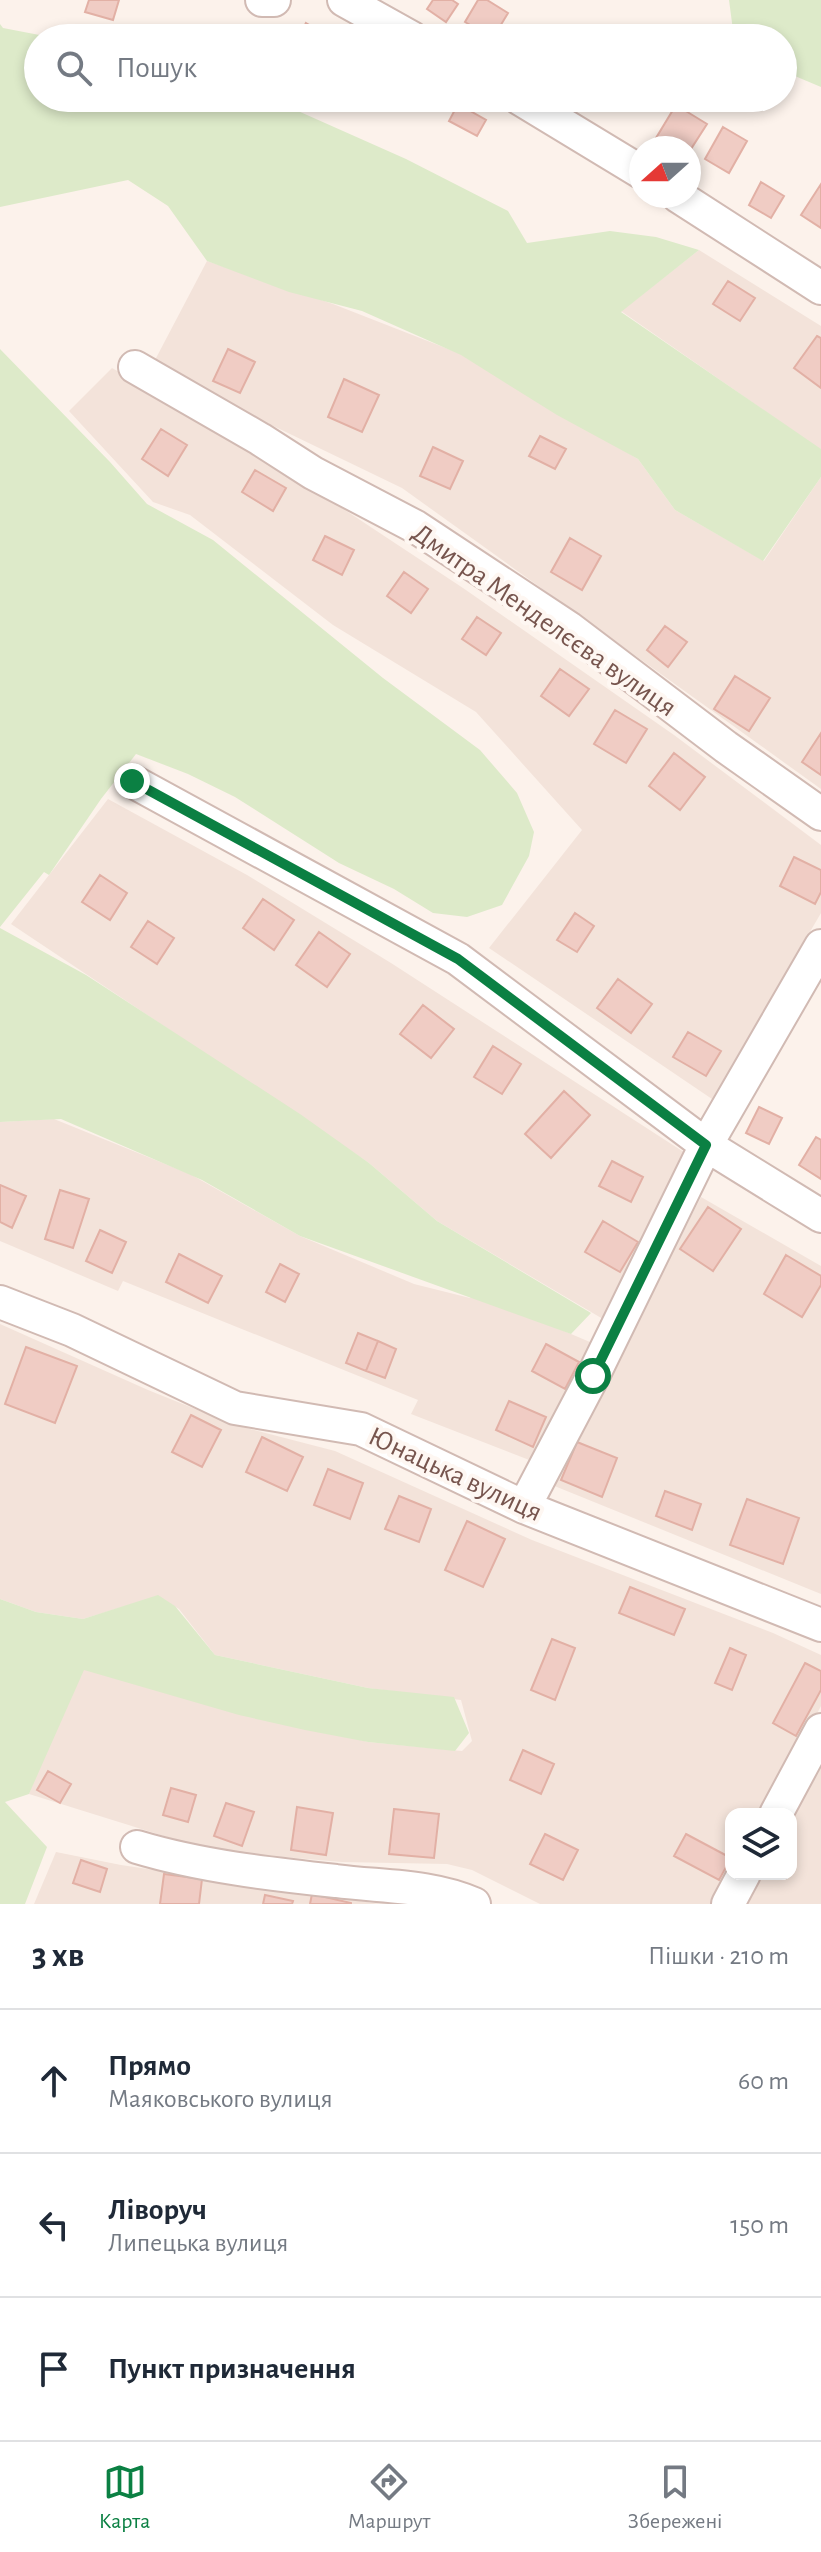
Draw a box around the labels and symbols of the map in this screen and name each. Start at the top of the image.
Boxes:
north arrow [629,136,701,208]
street label: Дмитра Менделєєва вулиця [407,519,681,723]
route end [114,763,150,799]
route start [575,1358,611,1394]
street label: Юнацька вулиця [364,1422,546,1527]

